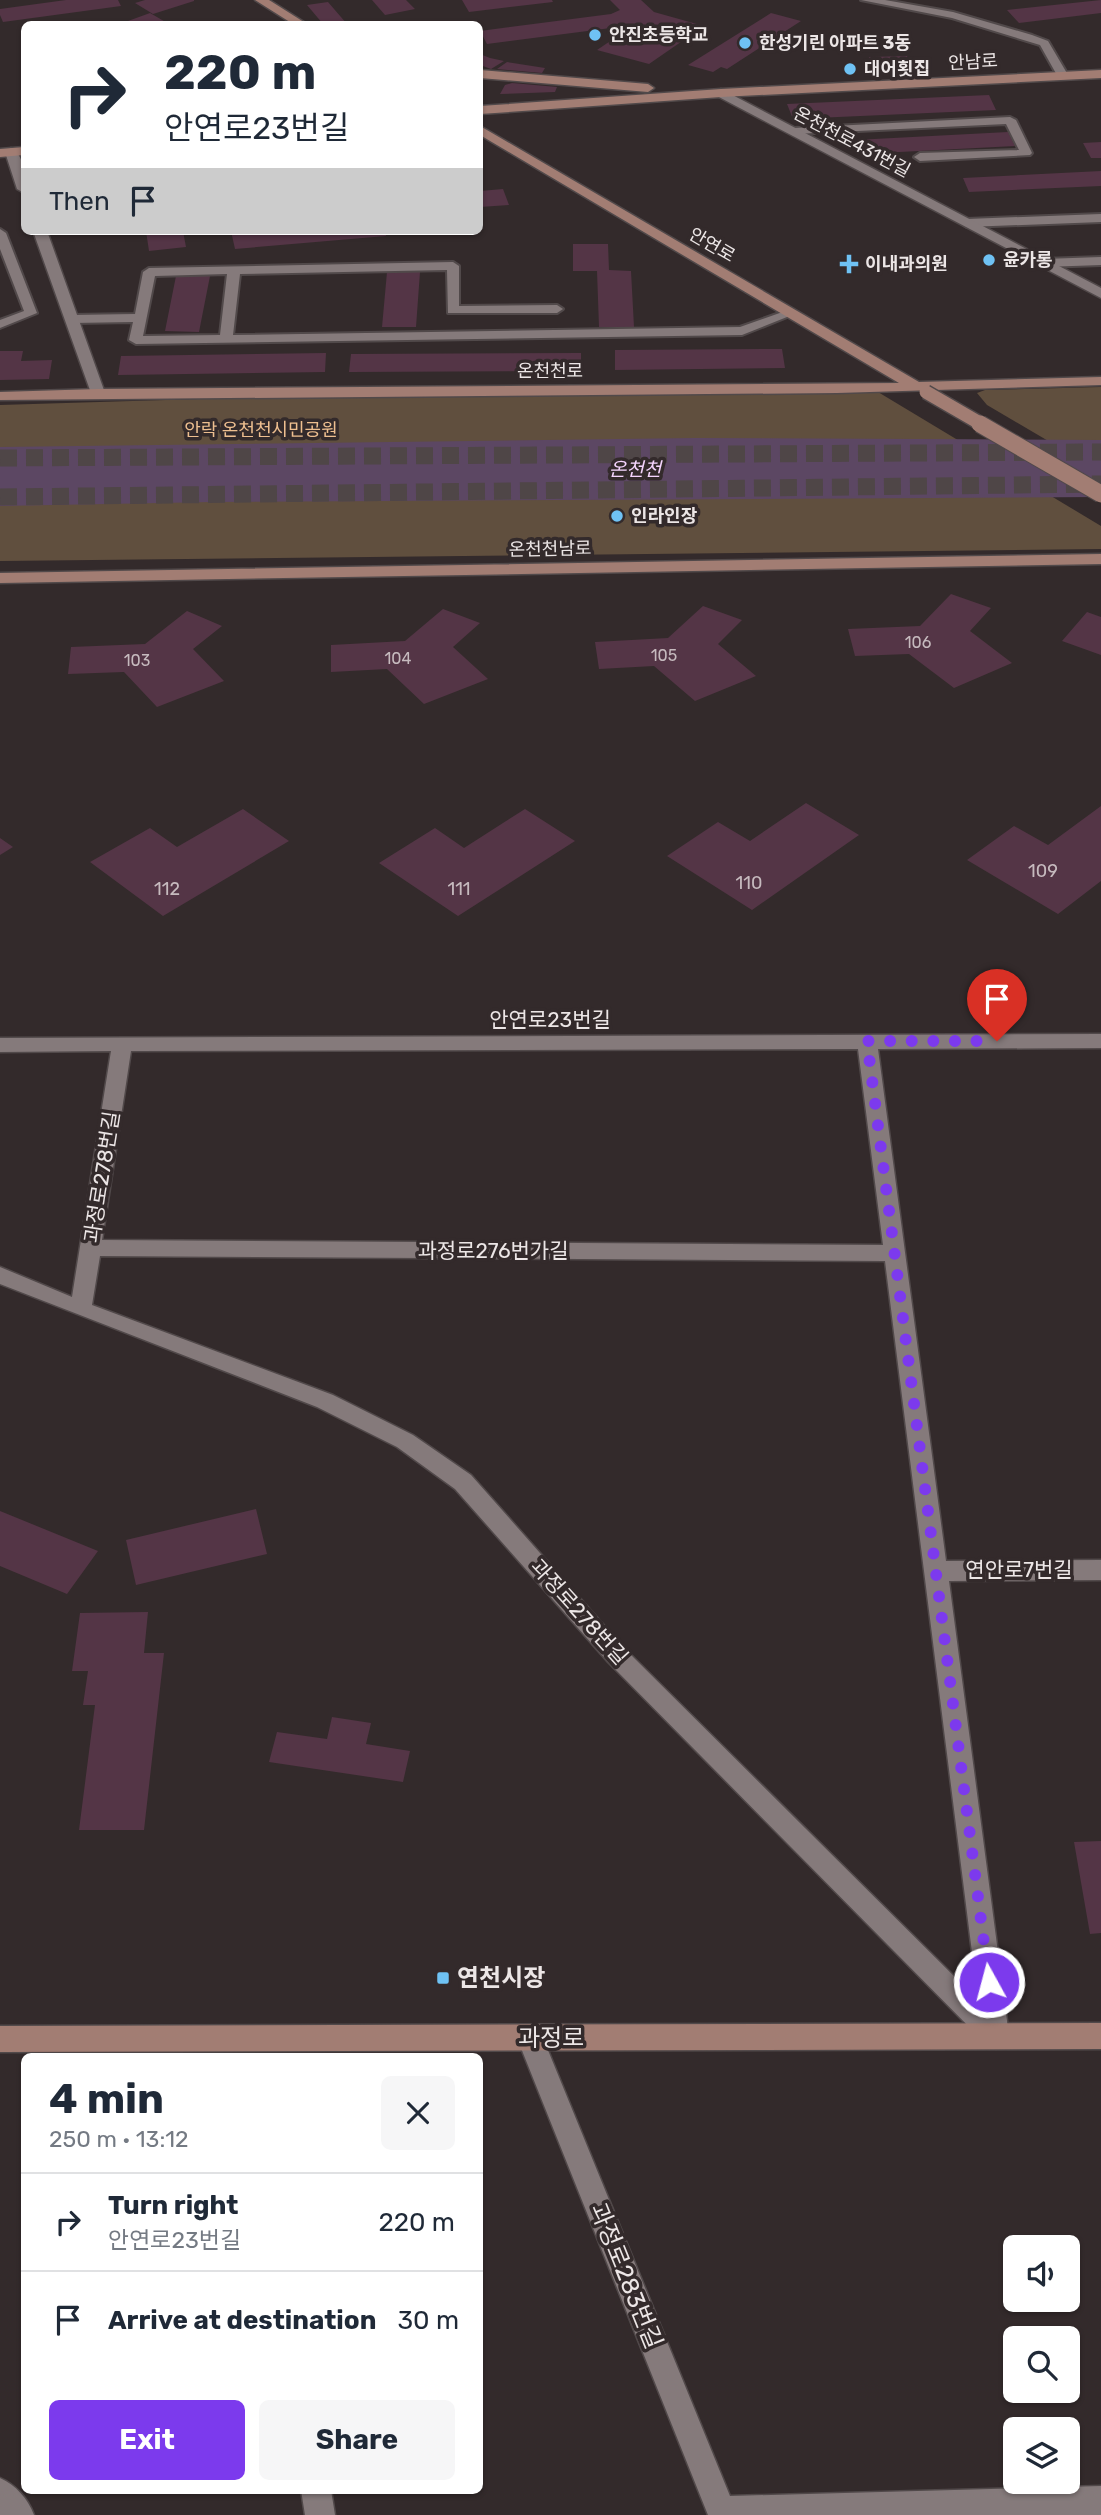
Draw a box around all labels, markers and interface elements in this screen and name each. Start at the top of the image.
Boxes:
place label: 안진초등학교 [609,24,708,46]
marker: 안진초등학교 [587,27,603,43]
place label: 한성기린 아파트 3동 [759,32,911,54]
marker: 한성기린 아파트 3동 [737,35,753,51]
text: 220 m [164,43,316,101]
icon: right [49,49,140,140]
street label: 안남로 [948,50,998,74]
place label: 대어횟집 [864,58,930,80]
marker: 대어횟집 [842,61,858,77]
street label: 온천천로431번길 [790,102,914,182]
text: 안연로23번길 [164,109,349,147]
icon: arrive [124,182,162,220]
text: Then [49,186,110,217]
street label: 안연로 [685,223,739,267]
place label: 윤카롱 [1003,249,1053,271]
marker: 윤카롱 [981,252,997,268]
place label: 이내과의원 [865,253,948,275]
marker: 이내과의원 [839,254,859,274]
street label: 온천천로 [517,360,583,382]
park label: 안락 온천천시민공원 [184,419,338,441]
water label: 온천천 [609,458,663,481]
place label: 인라인장 [631,505,698,527]
marker: 인라인장 [609,508,625,524]
street label: 온천천남로 [508,537,592,561]
house number: 106 [905,633,932,652]
house number: 105 [651,646,677,665]
house number: 104 [385,649,412,668]
house number: 103 [124,651,150,670]
house number: 109 [1028,860,1058,882]
house number: 110 [736,872,762,894]
house number: 112 [154,878,180,900]
house number: 111 [447,878,471,900]
pin [967,969,1027,1041]
icon: arrive [978,980,1016,1018]
street label: 안연로23번길 [489,1007,611,1032]
street label: 과정로278번길 [79,1109,124,1245]
street label: 과정로276번가길 [417,1238,569,1263]
street label: 과정로278번길 [526,1554,633,1669]
street label: 연안로7번길 [965,1557,1073,1582]
position arrow [952,1945,1026,2019]
place label: 연천시장 [457,1964,545,1992]
marker: 연천시장 [435,1970,451,1986]
street label: 과정로 [518,2024,584,2052]
text: 4 min [49,2074,164,2124]
button: close [381,2076,455,2150]
text: 250 m · 13:12 [49,2125,189,2153]
text: Turn right [108,2190,238,2221]
street label: 과정로283번길 [584,2199,668,2353]
icon: right [49,2203,87,2241]
text: 220 m [378,2207,455,2238]
text: 안연로23번길 [108,2226,241,2254]
map controls [1003,2235,1080,2494]
button: sound [1003,2235,1080,2312]
icon: arrive [49,2301,87,2339]
text: Arrive at destination [108,2305,376,2336]
text: 30 m [397,2305,459,2336]
button: search [1003,2326,1080,2403]
button: Exit [49,2400,245,2480]
button: Share [259,2400,455,2480]
button: layers [1003,2417,1080,2494]

